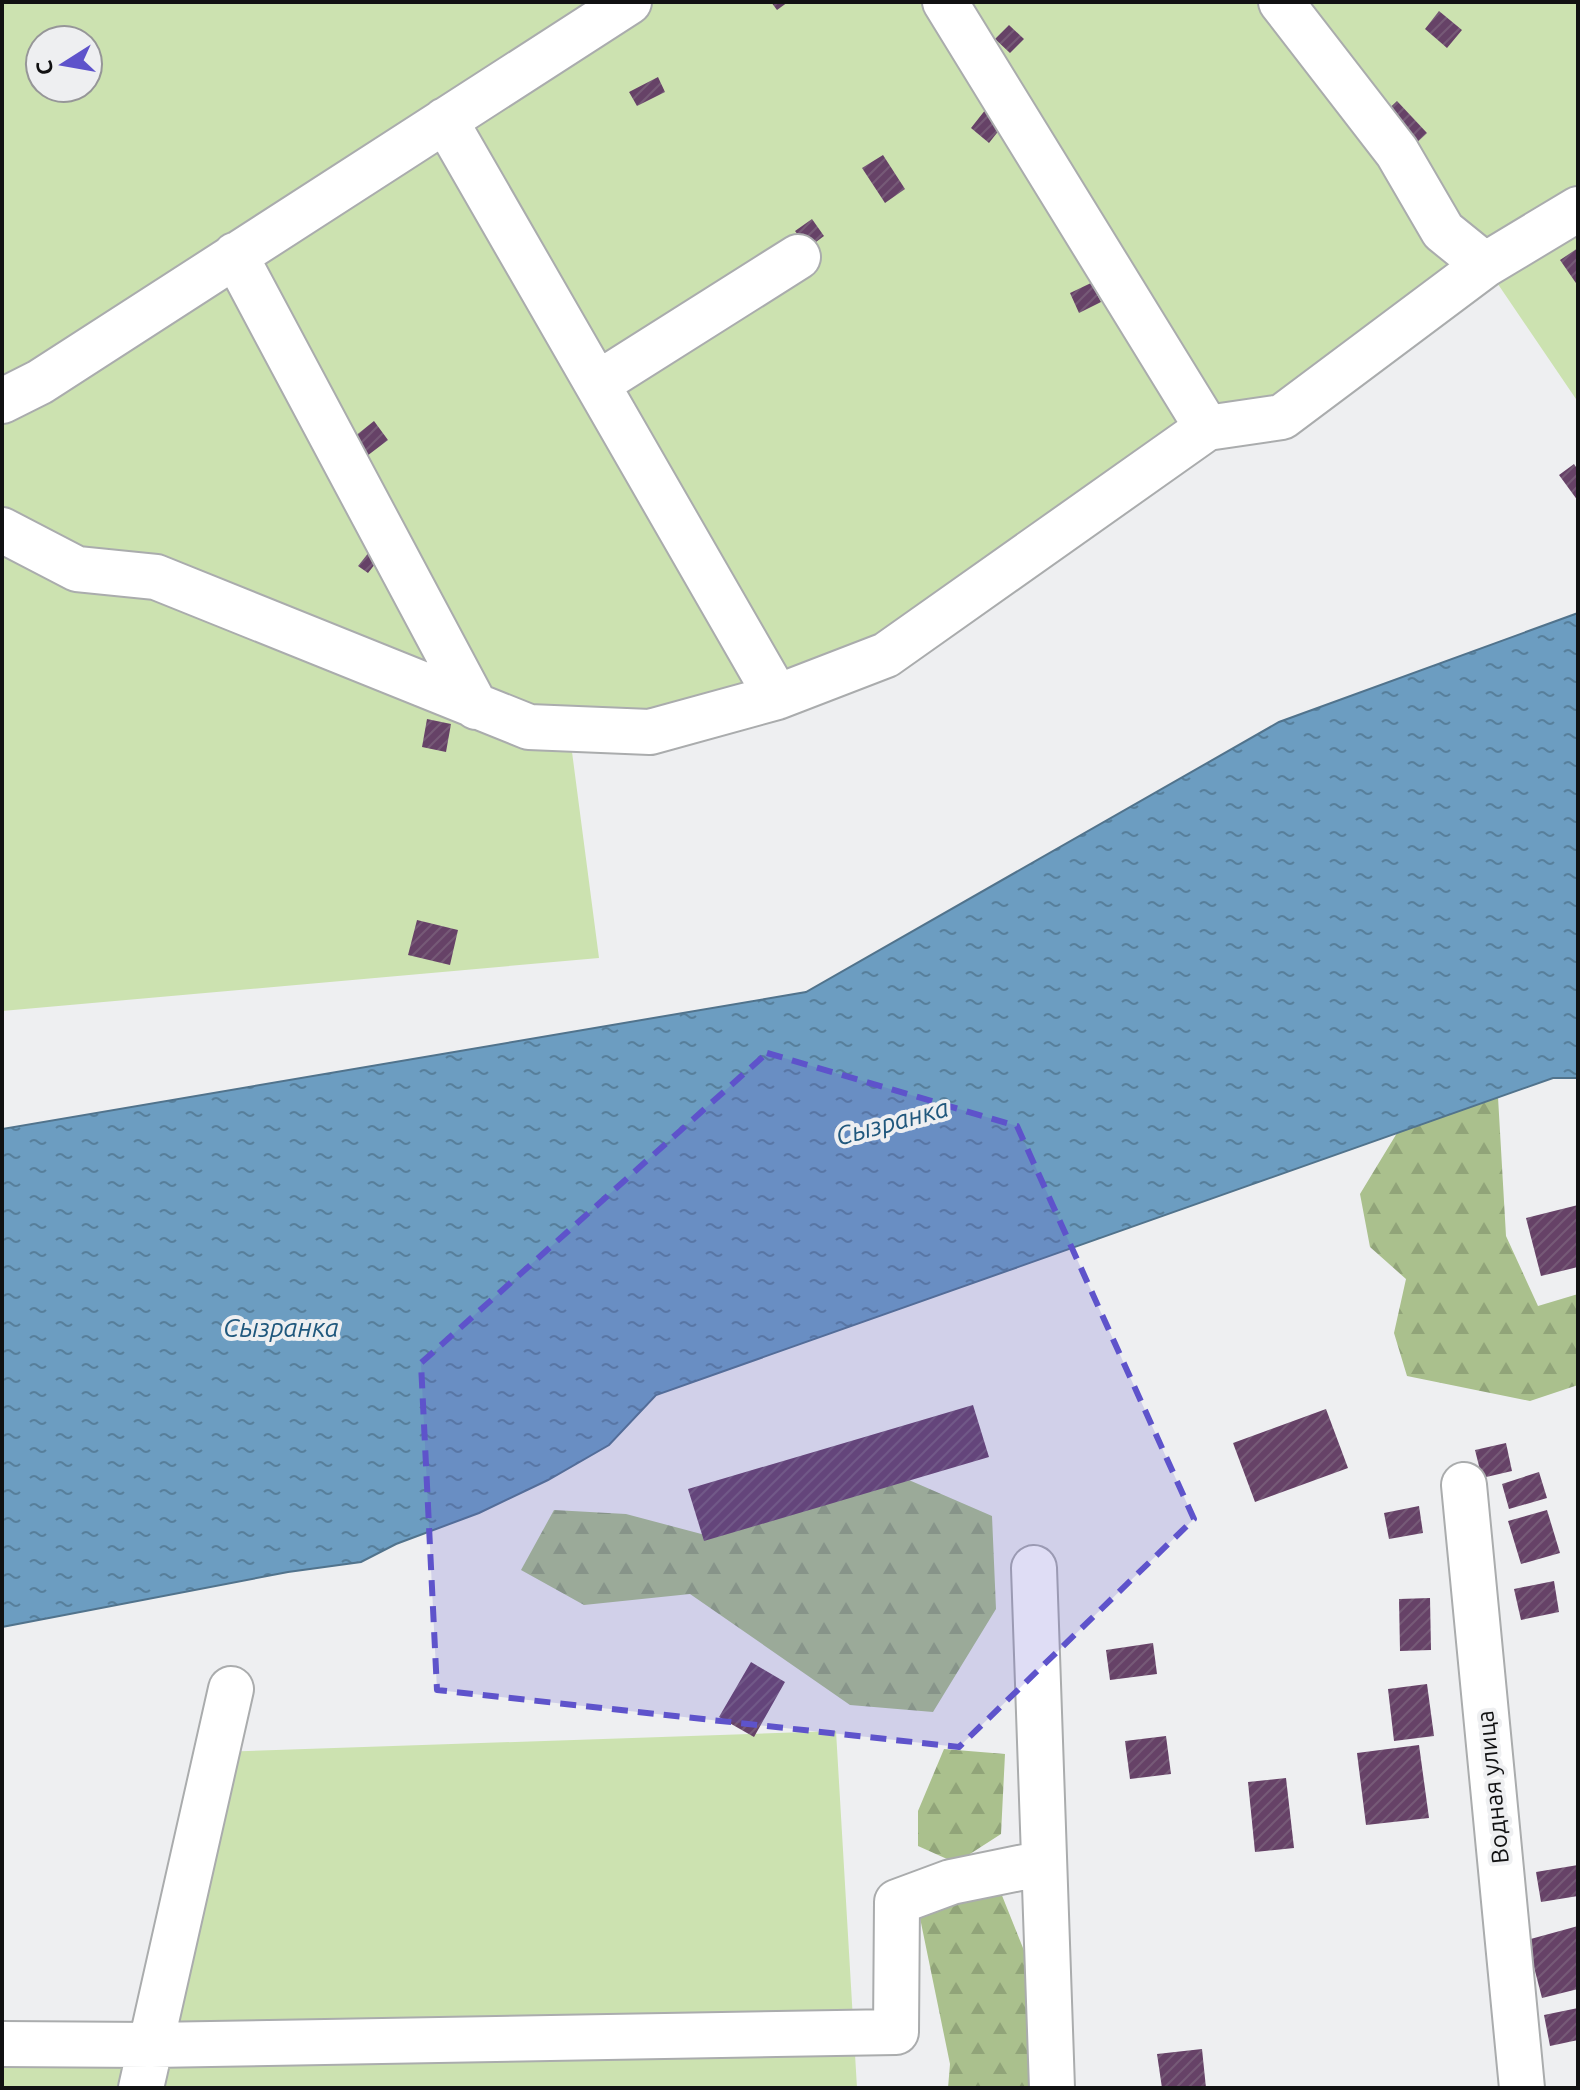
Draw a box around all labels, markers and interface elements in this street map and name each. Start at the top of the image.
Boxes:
north arrow [24,24,104,104]
text: С [30,59,57,77]
water label: Сызранка [832,1093,952,1151]
water label: Сызранка [223,1313,339,1342]
street label: Водная улица [1471,1709,1514,1865]

